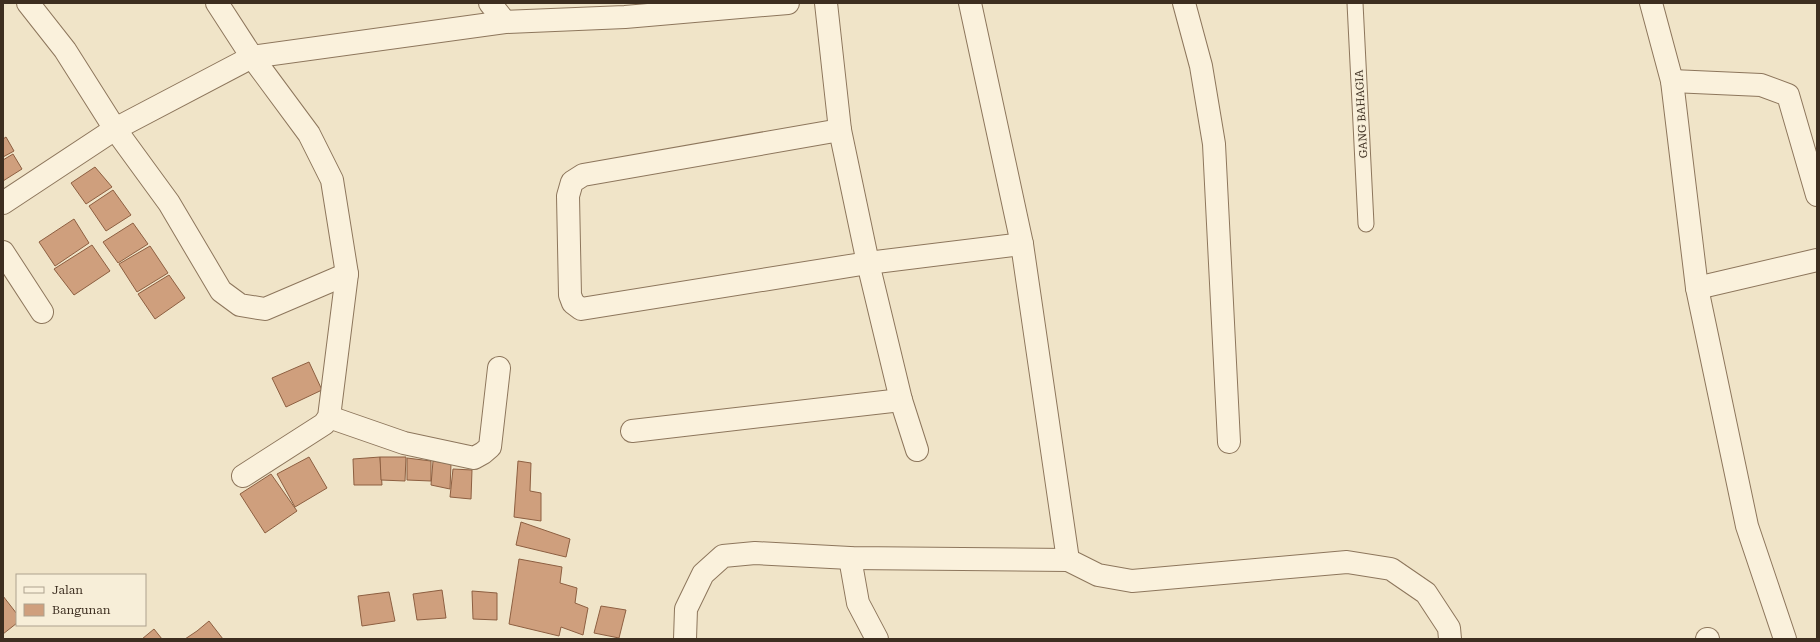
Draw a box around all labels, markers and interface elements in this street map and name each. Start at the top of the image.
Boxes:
street label: GANG BAHAGIA [1353,69,1370,158]
legend [16,574,146,626]
text: Jalan [52,583,83,597]
text: Bangunan [52,603,111,617]

